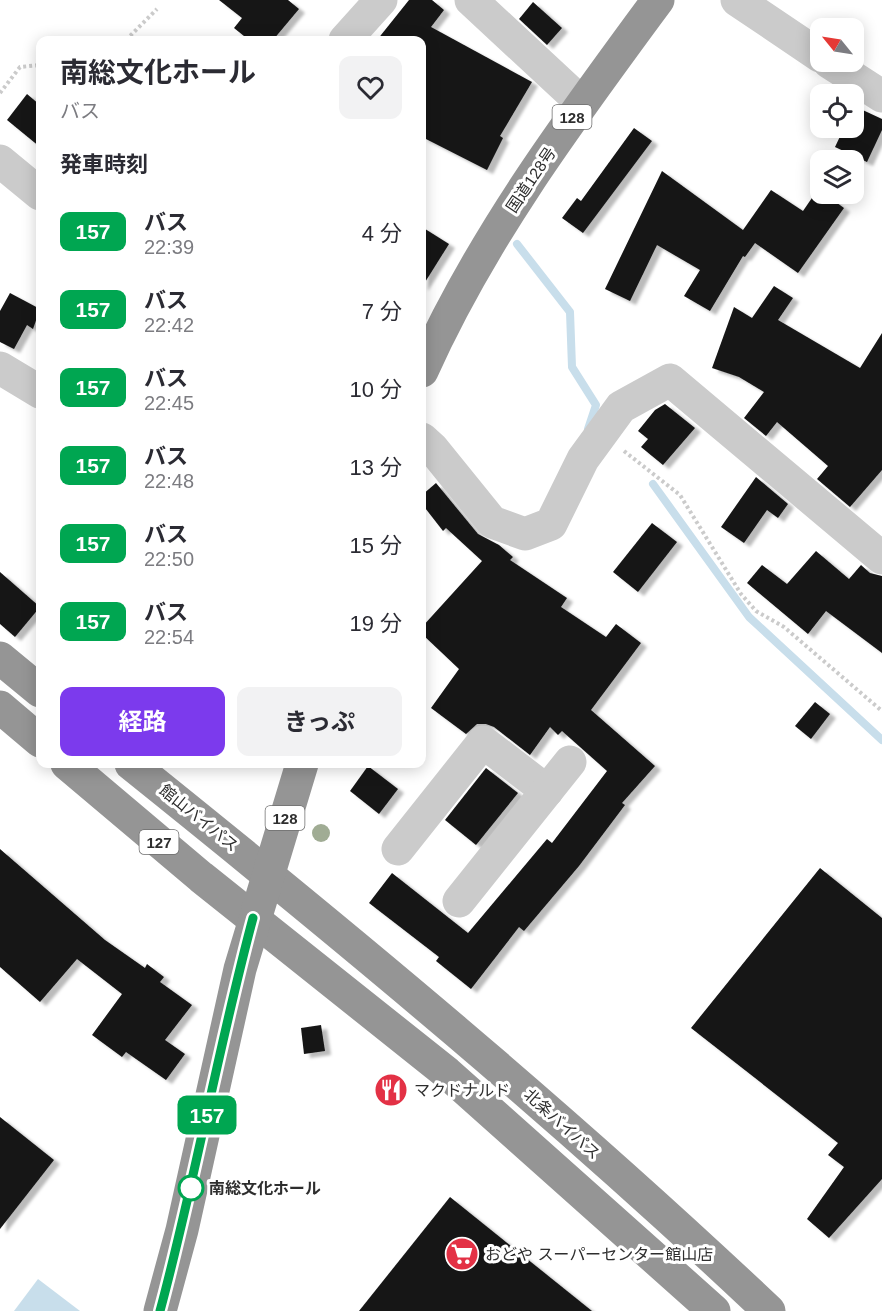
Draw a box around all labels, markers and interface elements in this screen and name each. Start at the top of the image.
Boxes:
north arrow [810,18,864,72]
map controls [810,18,864,204]
button: heart [339,56,402,119]
text: 南総文化ホール [60,57,256,88]
button: locate [810,84,864,138]
text: バス [60,100,100,122]
road number: 128 [552,105,592,129]
street label: 国道128号 [503,144,559,216]
button: layers [810,150,864,204]
text: 発車時刻 [60,152,148,177]
text: バス [144,210,188,235]
text: 157 [75,220,111,243]
text: 4 分 [362,221,402,246]
text: 22:39 [144,236,194,258]
text: バス [144,288,188,313]
text: 157 [75,298,111,321]
text: 7 分 [362,299,402,324]
text: 22:42 [144,314,194,336]
text: バス [144,366,188,391]
text: 157 [75,376,111,399]
text: 10 分 [349,377,402,402]
text: 22:45 [144,392,194,414]
text: バス [144,444,188,469]
text: 157 [75,454,111,477]
text: 13 分 [349,455,402,480]
text: 22:48 [144,470,194,492]
text: バス [144,522,188,547]
text: 157 [75,532,111,555]
text: 15 分 [349,533,402,558]
text: 22:50 [144,548,194,570]
text: バス [144,600,188,625]
text: 157 [75,610,111,633]
text: 19 分 [349,611,402,636]
text: 22:54 [144,626,194,648]
button: 経路 [60,687,225,756]
button: きっぷ [237,687,402,756]
street label: 館山バイパス [156,781,242,855]
road number: 128 [266,806,304,830]
road number: 127 [140,830,178,854]
restaurant icon: マクドナルド [373,1072,409,1108]
place label: マクドナルド [414,1082,510,1099]
street label: 北条バイパス [521,1086,603,1162]
line badge: 157 [172,1096,242,1134]
text: 157 [189,1104,225,1127]
marker: 南総文化ホール [178,1175,204,1201]
place label: 南総文化ホール [209,1179,321,1197]
supermarket icon: おどや スーパーセンター館山店 [444,1236,480,1272]
place label: おどや スーパーセンター館山店 [485,1246,713,1263]

